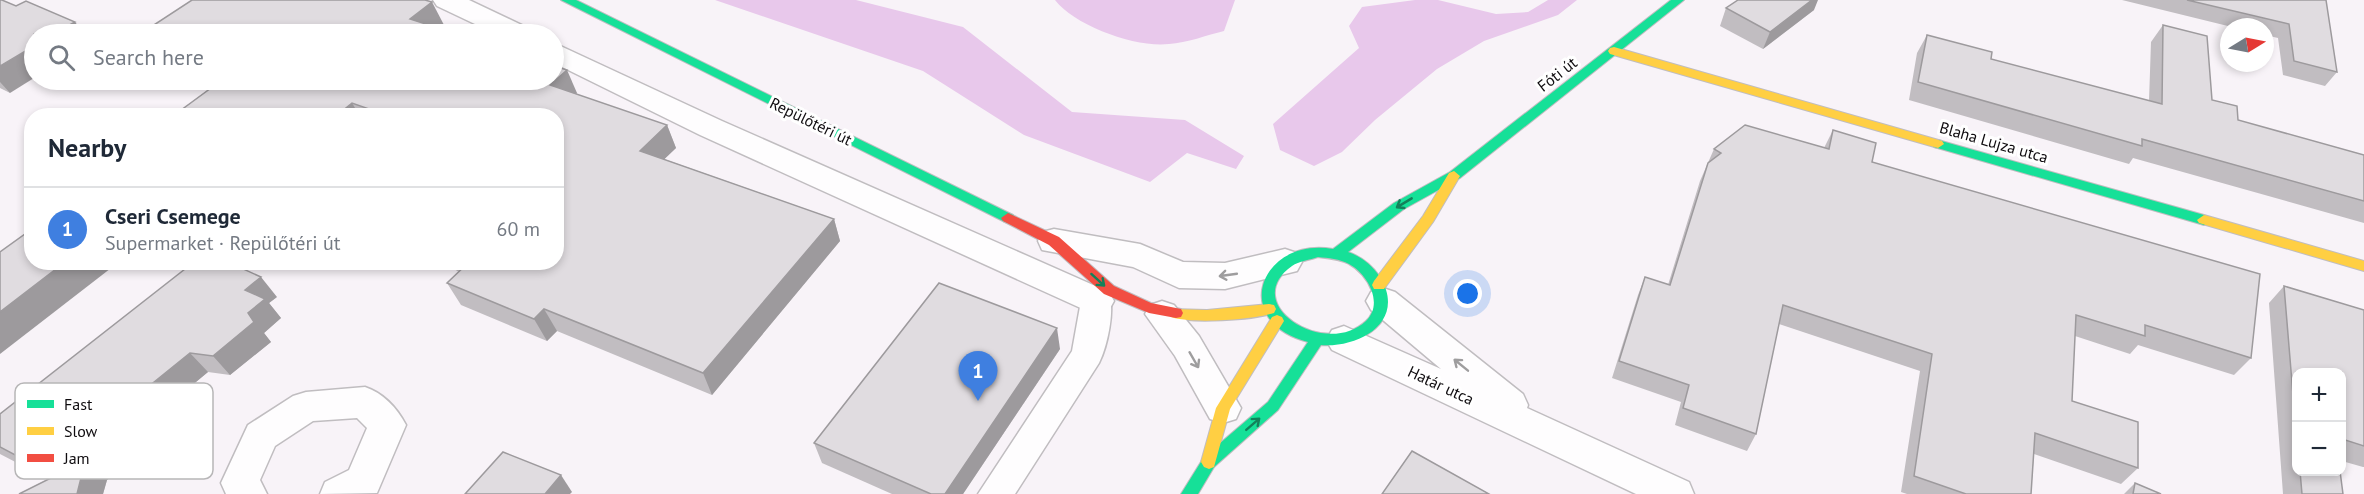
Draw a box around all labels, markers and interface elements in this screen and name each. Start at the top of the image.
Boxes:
north arrow [2220,18,2274,72]
search box [24,24,564,90]
icon: search [45,41,78,74]
text: Search here [93,43,204,71]
street label: Fóti út [1533,52,1581,96]
street label: Repülőtéri út [767,93,856,150]
street label: Blaha Lujza utca [1937,117,2051,167]
text: Nearby [48,131,126,164]
one-way arrow [1396,198,1413,210]
text: Cseri Csemege [105,202,241,230]
text: 1 [62,216,73,242]
text: 60 m [497,216,540,242]
text: Supermarket · Repülőtéri út [105,230,340,256]
one-way arrow [1218,269,1238,280]
one-way arrow [1090,273,1105,287]
your location [1453,279,1482,308]
one-way arrow [1189,351,1201,368]
pin: 1 [958,352,998,401]
one-way arrow [1454,359,1470,372]
street label: Határ utca [1405,361,1477,409]
map controls [2292,368,2346,476]
button: + [2292,368,2346,422]
legend [15,383,213,479]
text: Fast [64,394,93,414]
one-way arrow [1245,417,1260,431]
text: Slow [64,421,98,441]
button: − [2292,422,2346,476]
text: Jam [63,448,90,468]

